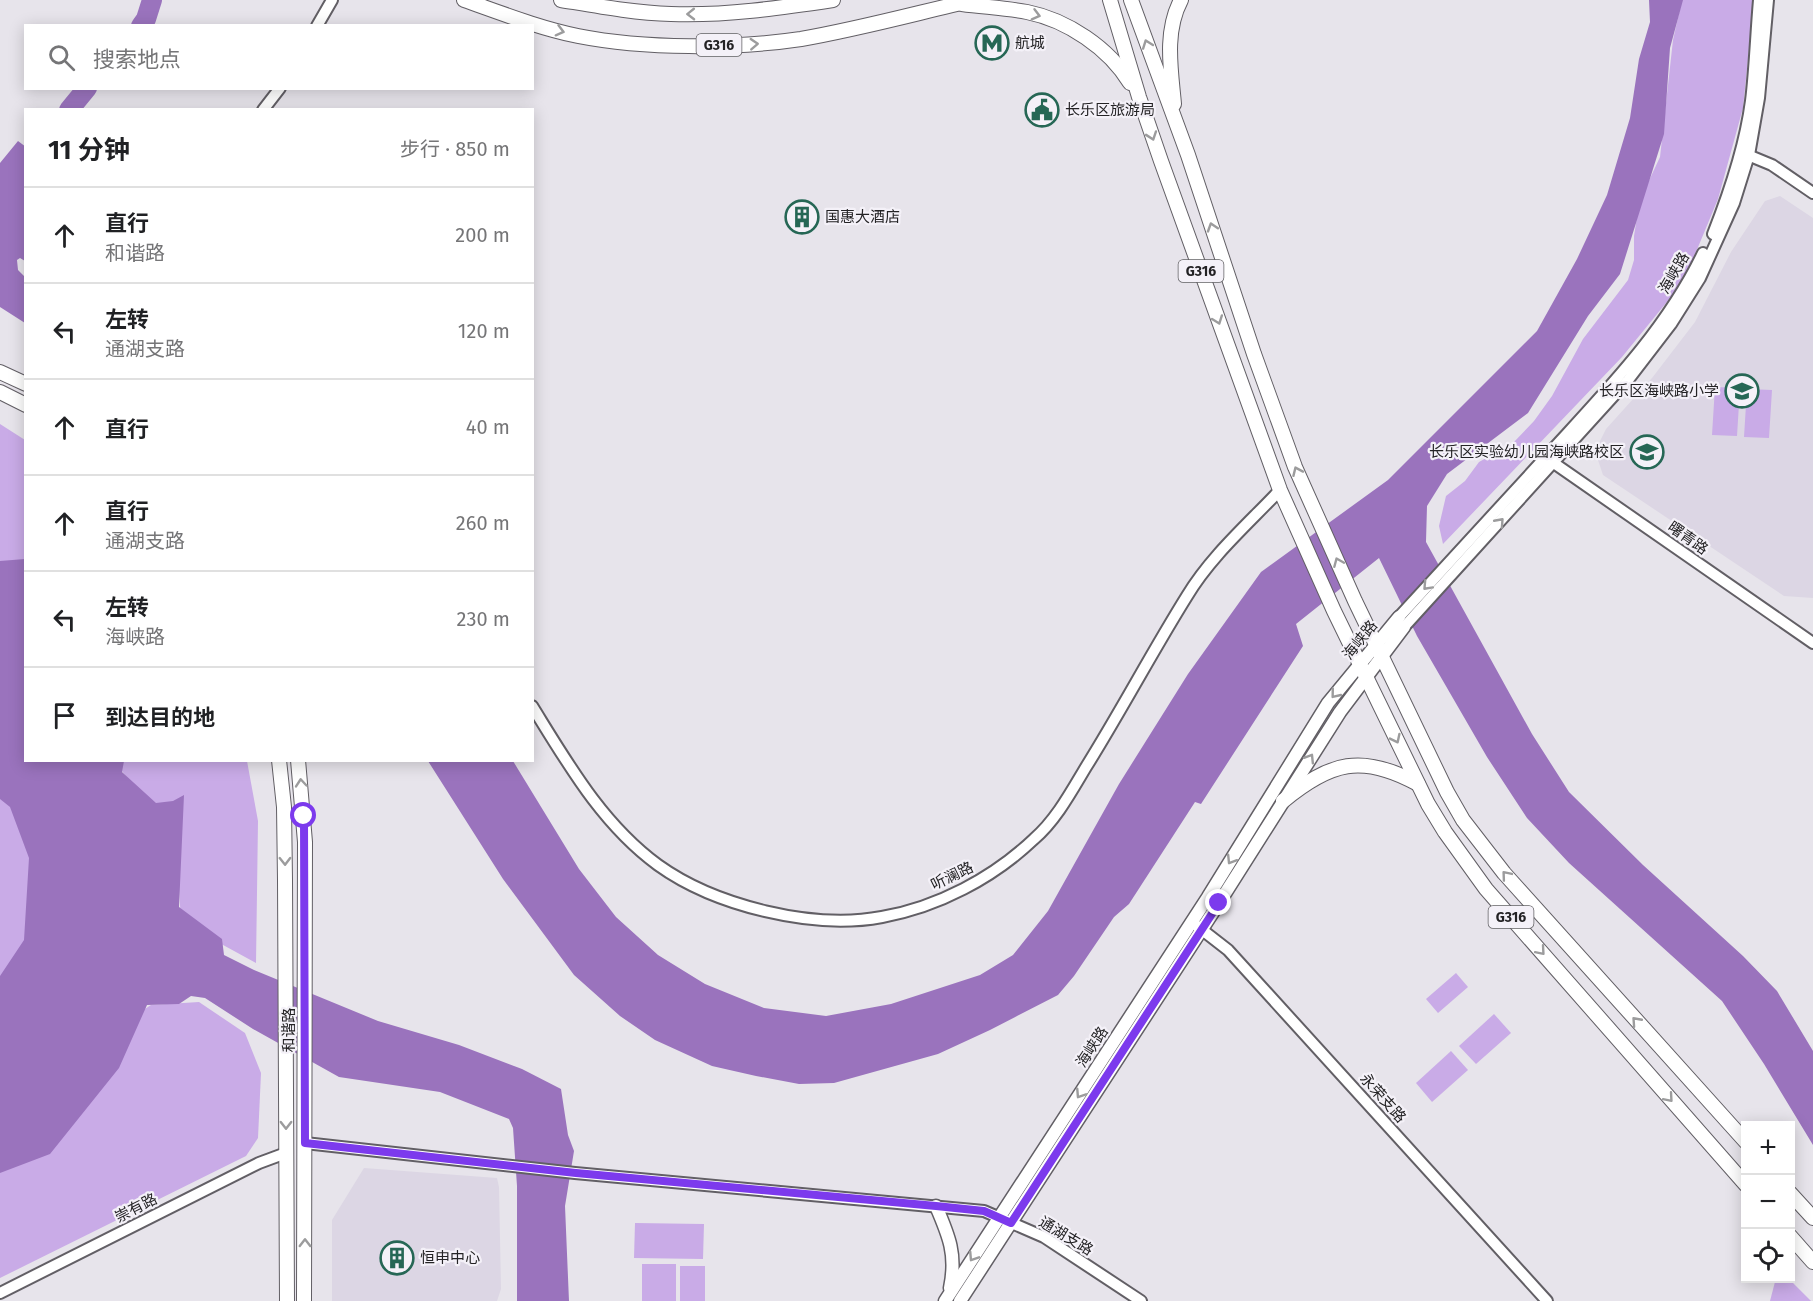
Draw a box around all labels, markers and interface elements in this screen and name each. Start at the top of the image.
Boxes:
one-way arrow [686,7,695,20]
one-way arrow [1031,7,1041,20]
search box [24,24,534,90]
one-way arrow [555,24,565,37]
metro station icon: 航城 [974,25,1010,61]
road number: G316 [696,34,742,56]
place label: 航城 [1015,34,1045,52]
one-way arrow [749,37,758,50]
one-way arrow [1141,39,1154,50]
icon: search [45,41,78,74]
text: 搜索地点 [93,46,181,73]
public building icon: 长乐区旅游局 [1024,92,1060,128]
place label: 长乐区旅游局 [1065,101,1155,119]
one-way arrow [1145,130,1158,141]
text: 11 分钟 [48,135,130,166]
text: 步行 · 850 m [400,137,510,161]
building icon: 国惠大酒店 [784,199,820,235]
place label: 国惠大酒店 [825,208,900,226]
text: 直行 [105,210,149,237]
icon: ahead [48,219,81,252]
text: 200 m [455,223,510,247]
one-way arrow [1207,223,1220,233]
text: 和谐路 [105,241,165,265]
street label: 海峡路 [1655,249,1693,297]
road number: G316 [1178,260,1224,282]
text: 左转 [105,306,149,333]
one-way arrow [1211,314,1224,325]
icon: left [48,315,81,348]
text: 120 m [458,319,510,343]
text: 通湖支路 [105,337,185,361]
school or university icon: 长乐区海峡路小学 [1724,373,1760,409]
place label: 长乐区海峡路小学 [1599,382,1719,400]
icon: ahead [48,411,81,444]
text: 40 m [466,415,510,439]
text: 直行 [105,416,149,443]
school or university icon: 长乐区实验幼儿园海峡路校区 [1629,434,1665,470]
place label: 长乐区实验幼儿园海峡路校区 [1429,443,1624,461]
one-way arrow [1292,466,1304,477]
text: 直行 [105,498,149,525]
icon: ahead [48,507,81,540]
text: 260 m [456,511,510,535]
one-way arrow [1493,518,1504,528]
street label: 曙青路 [1664,518,1712,558]
text: 通湖支路 [105,529,185,553]
one-way arrow [1333,558,1345,569]
one-way arrow [1423,579,1434,590]
text: 左转 [105,594,149,621]
icon: left [48,603,81,636]
text: 230 m [457,607,510,631]
street label: 海峡路 [1339,617,1381,663]
text: 海峡路 [105,625,165,649]
one-way arrow [1331,688,1342,699]
icon: arrive [48,699,81,732]
text: 到达目的地 [105,704,215,731]
one-way arrow [1389,733,1401,744]
one-way arrow [1303,754,1315,764]
one-way arrow [295,779,308,788]
route start [290,802,316,828]
one-way arrow [1227,854,1239,864]
one-way arrow [279,856,291,865]
street label: 听澜路 [928,858,976,894]
one-way arrow [1503,871,1514,882]
route end [1205,889,1231,915]
road number: G316 [1488,906,1534,928]
one-way arrow [1534,944,1545,955]
street label: 和谐路 [280,1007,298,1053]
one-way arrow [1632,1017,1643,1027]
street label: 海峡路 [1072,1023,1112,1071]
street label: 永荣支路 [1356,1070,1410,1126]
one-way arrow [1075,1088,1087,1098]
one-way arrow [1662,1091,1673,1102]
one-way arrow [280,1121,292,1130]
map controls [1741,1121,1795,1283]
button: + [1741,1121,1795,1175]
button: − [1741,1175,1795,1229]
street label: 崇有路 [112,1190,160,1226]
street label: 通湖支路 [1036,1213,1096,1259]
button: locate [1741,1229,1795,1283]
one-way arrow [299,1238,311,1247]
building icon: 恒申中心 [379,1240,415,1276]
place label: 恒申中心 [420,1249,480,1267]
one-way arrow [969,1251,981,1261]

